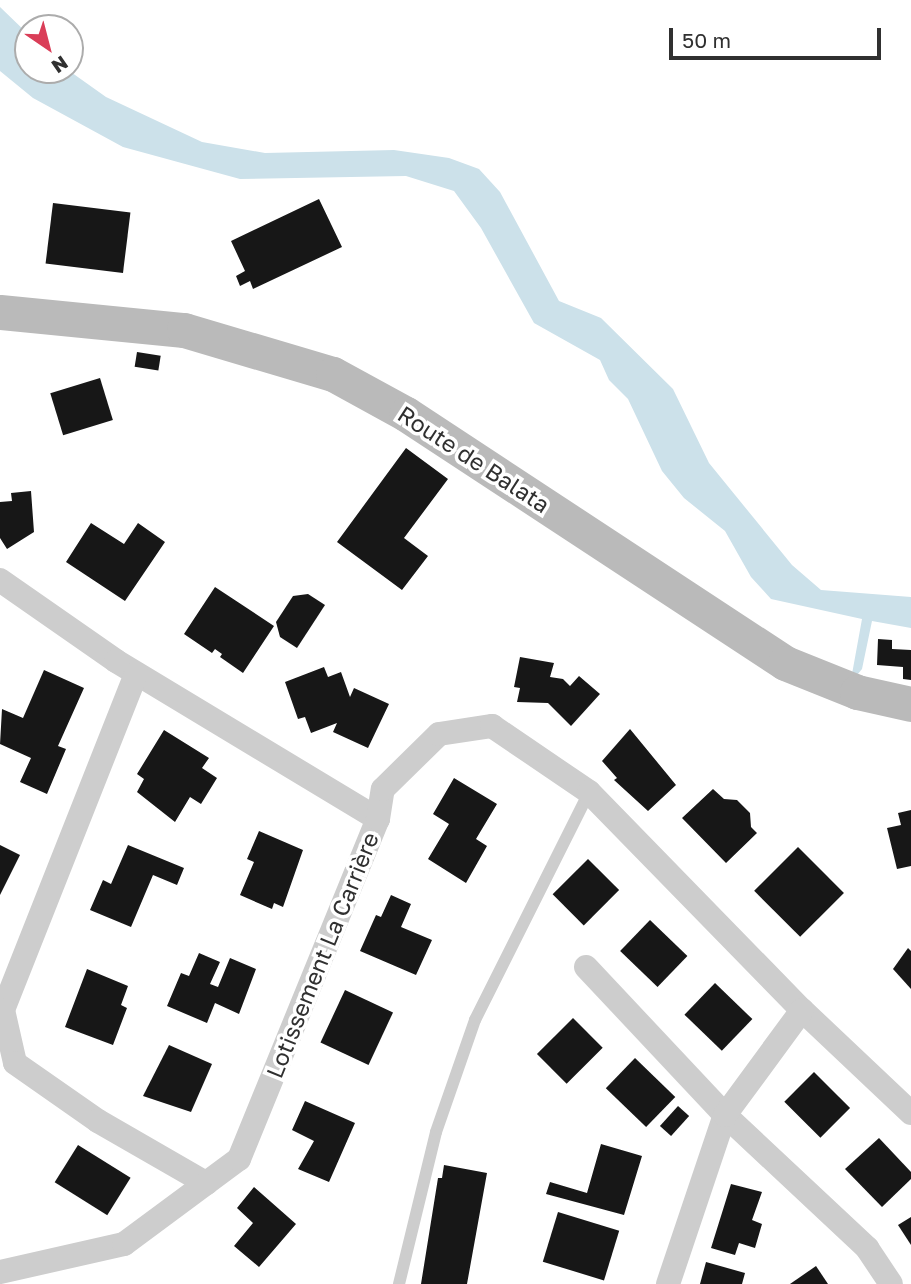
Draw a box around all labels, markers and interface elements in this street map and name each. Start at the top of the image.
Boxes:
north arrow [14,14,84,84]
scale bar [673,14,885,58]
text: 50 m [682,27,731,53]
text: N [48,51,73,79]
street label: Route de Balata [393,400,555,518]
street label: Lotissement La Carrière [260,828,384,1082]

